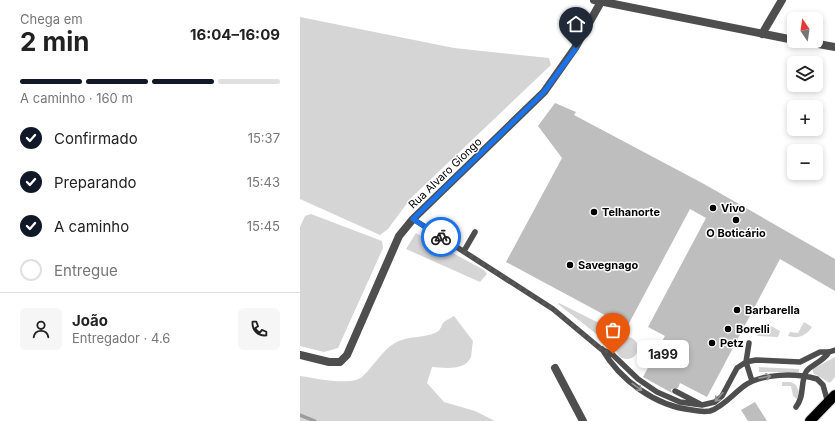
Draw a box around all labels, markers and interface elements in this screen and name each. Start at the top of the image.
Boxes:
pin [559,7.0,593,48]
text: Chega em [20,11,83,27]
north arrow [787,12,823,48]
map controls [787,12,823,180]
icon: home [565,13,587,35]
text: 16:04–16:09 [190,25,280,44]
text: 2 min [20,26,90,57]
button: layers [787,56,823,92]
text: A caminho · 160 m [20,90,133,106]
button: + [787,100,823,136]
icon: check [20,127,42,149]
text: Confirmado [54,129,138,148]
text: 15:37 [248,130,280,146]
street label: Rua Alvaro Giongo [405,134,485,212]
button: − [787,144,823,180]
icon: check [20,171,42,193]
text: Preparando [54,173,137,192]
text: 15:43 [247,174,280,190]
place label: Vivo [721,201,746,215]
marker: Vivo [708,203,718,213]
place label: Telhanorte [602,205,660,219]
marker: Telhanorte [589,207,599,217]
icon: check [20,215,42,237]
marker: O Boticário [731,215,741,225]
text: A caminho [54,217,129,236]
courier [421,217,461,257]
text: 15:45 [247,218,280,234]
icon: bike [430,226,452,248]
place label: O Boticário [706,226,766,240]
place label: Savegnago [578,258,638,272]
marker: Savegnago [565,260,575,270]
text: Entregue [54,261,118,280]
place label: Barbarella [745,303,800,317]
marker: Barbarella [732,305,742,315]
button: person [20,308,62,350]
button: phone [238,308,280,350]
text: João [72,311,108,330]
pin [596,313,630,354]
icon: bag [602,319,624,341]
place label: Borelli [736,322,770,336]
marker: Borelli [723,324,733,334]
text: Entregador · 4.6 [72,330,170,346]
place label: Petz [720,336,744,350]
marker: Petz [707,338,717,348]
callout: 1a99 [637,340,689,368]
text: 1a99 [648,346,678,362]
one-way arrow [759,373,772,381]
one-way arrow [632,383,643,391]
one-way arrow [715,392,724,402]

